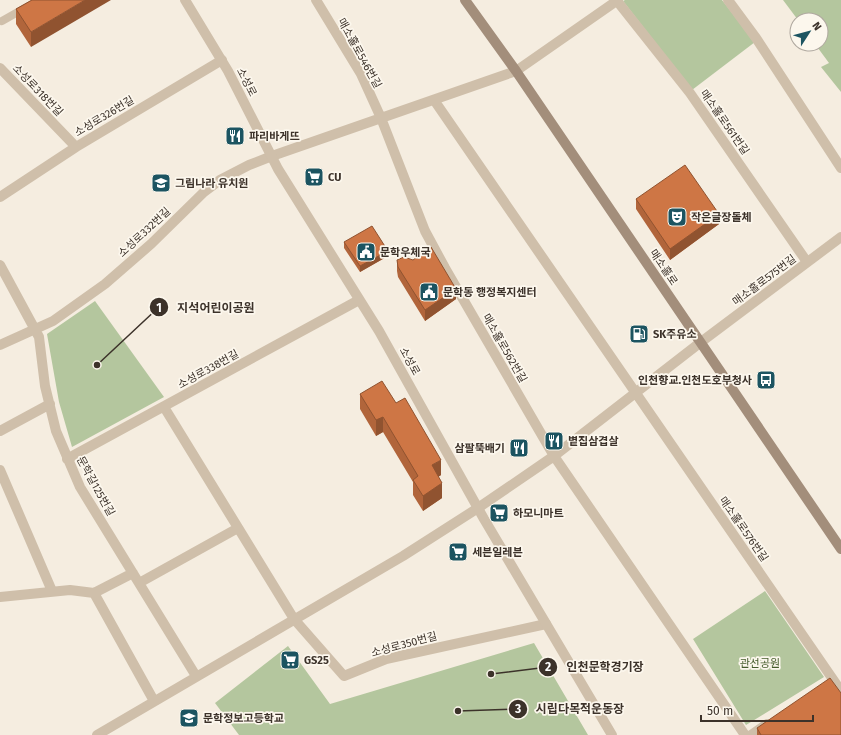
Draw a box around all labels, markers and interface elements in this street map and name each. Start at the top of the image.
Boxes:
north arrow [789,12,829,52]
street label: 매소홀로546번길 [335,16,384,90]
text: N [809,20,824,33]
street label: 소성로318번길 [10,62,65,119]
street label: 소성로 [234,66,259,99]
street label: 매소홀로561번길 [697,87,752,157]
street label: 소성로326번길 [72,94,136,139]
restaurant icon: 파리바게뜨 [224,125,246,147]
place label: 파리바게뜨 [249,130,300,143]
supermarket icon: CU [303,166,325,188]
place label: CU [328,171,341,184]
school or university icon: 그림나라 유치원 [150,172,172,194]
place label: 그림나라 유치원 [175,177,248,190]
street label: 소성로332번길 [115,205,173,260]
theatre icon: 작은글장돌체 [666,206,688,228]
place label: 작은글장돌체 [691,211,752,224]
public building icon: 문학우체국 [355,241,377,263]
place label: 문학우체국 [380,246,431,259]
street label: 매소홀로 [647,247,680,288]
street label: 매소홀로575번길 [730,252,799,309]
public building icon: 문학동 행정복지센터 [418,281,440,303]
place label: 문학동 행정복지센터 [443,286,537,299]
callout: 지석어린이공원 [149,295,263,319]
text: 1 [156,301,162,315]
text: 지석어린이공원 [177,301,255,315]
street label: 매소홀로562번길 [480,311,530,385]
fuel station icon: SK주유소 [628,323,650,345]
place label: SK주유소 [653,328,697,341]
street label: 소성로 [397,345,423,378]
street label: 소성로338번길 [176,347,241,392]
bus stop icon: 인천향교.인천도호부청사 [755,369,777,391]
place label: 인천향교.인천도호부청사 [638,374,752,387]
restaurant icon: 볕집삼겹살 [543,430,565,452]
place label: 볕집삼겹살 [568,435,619,448]
restaurant icon: 삼팔뚝배기 [508,437,530,459]
place label: 삼팔뚝배기 [454,442,505,455]
street label: 문학길125번길 [74,454,117,518]
street label: 매소홀로576번길 [716,494,771,564]
supermarket icon: 하모니마트 [488,502,510,524]
place label: 하모니마트 [513,507,564,520]
supermarket icon: 세븐일레븐 [447,541,469,563]
place label: 세븐일레븐 [472,546,523,559]
street label: 소성로350번길 [370,629,439,660]
supermarket icon: GS25 [279,649,301,671]
place label: GS25 [304,654,329,667]
callout: 인천문학경기장 [538,655,651,679]
park label: 관선공원 [740,657,780,670]
text: 2 [545,660,551,674]
text: 인천문학경기장 [566,660,644,674]
callout: 시립다목적운동장 [508,697,632,721]
scale bar [701,697,813,723]
text: 3 [514,702,521,716]
text: 시립다목적운동장 [536,702,624,716]
text: 50 m [707,704,733,718]
school or university icon: 문학정보고등학교 [178,707,200,729]
place label: 문학정보고등학교 [203,712,284,725]

